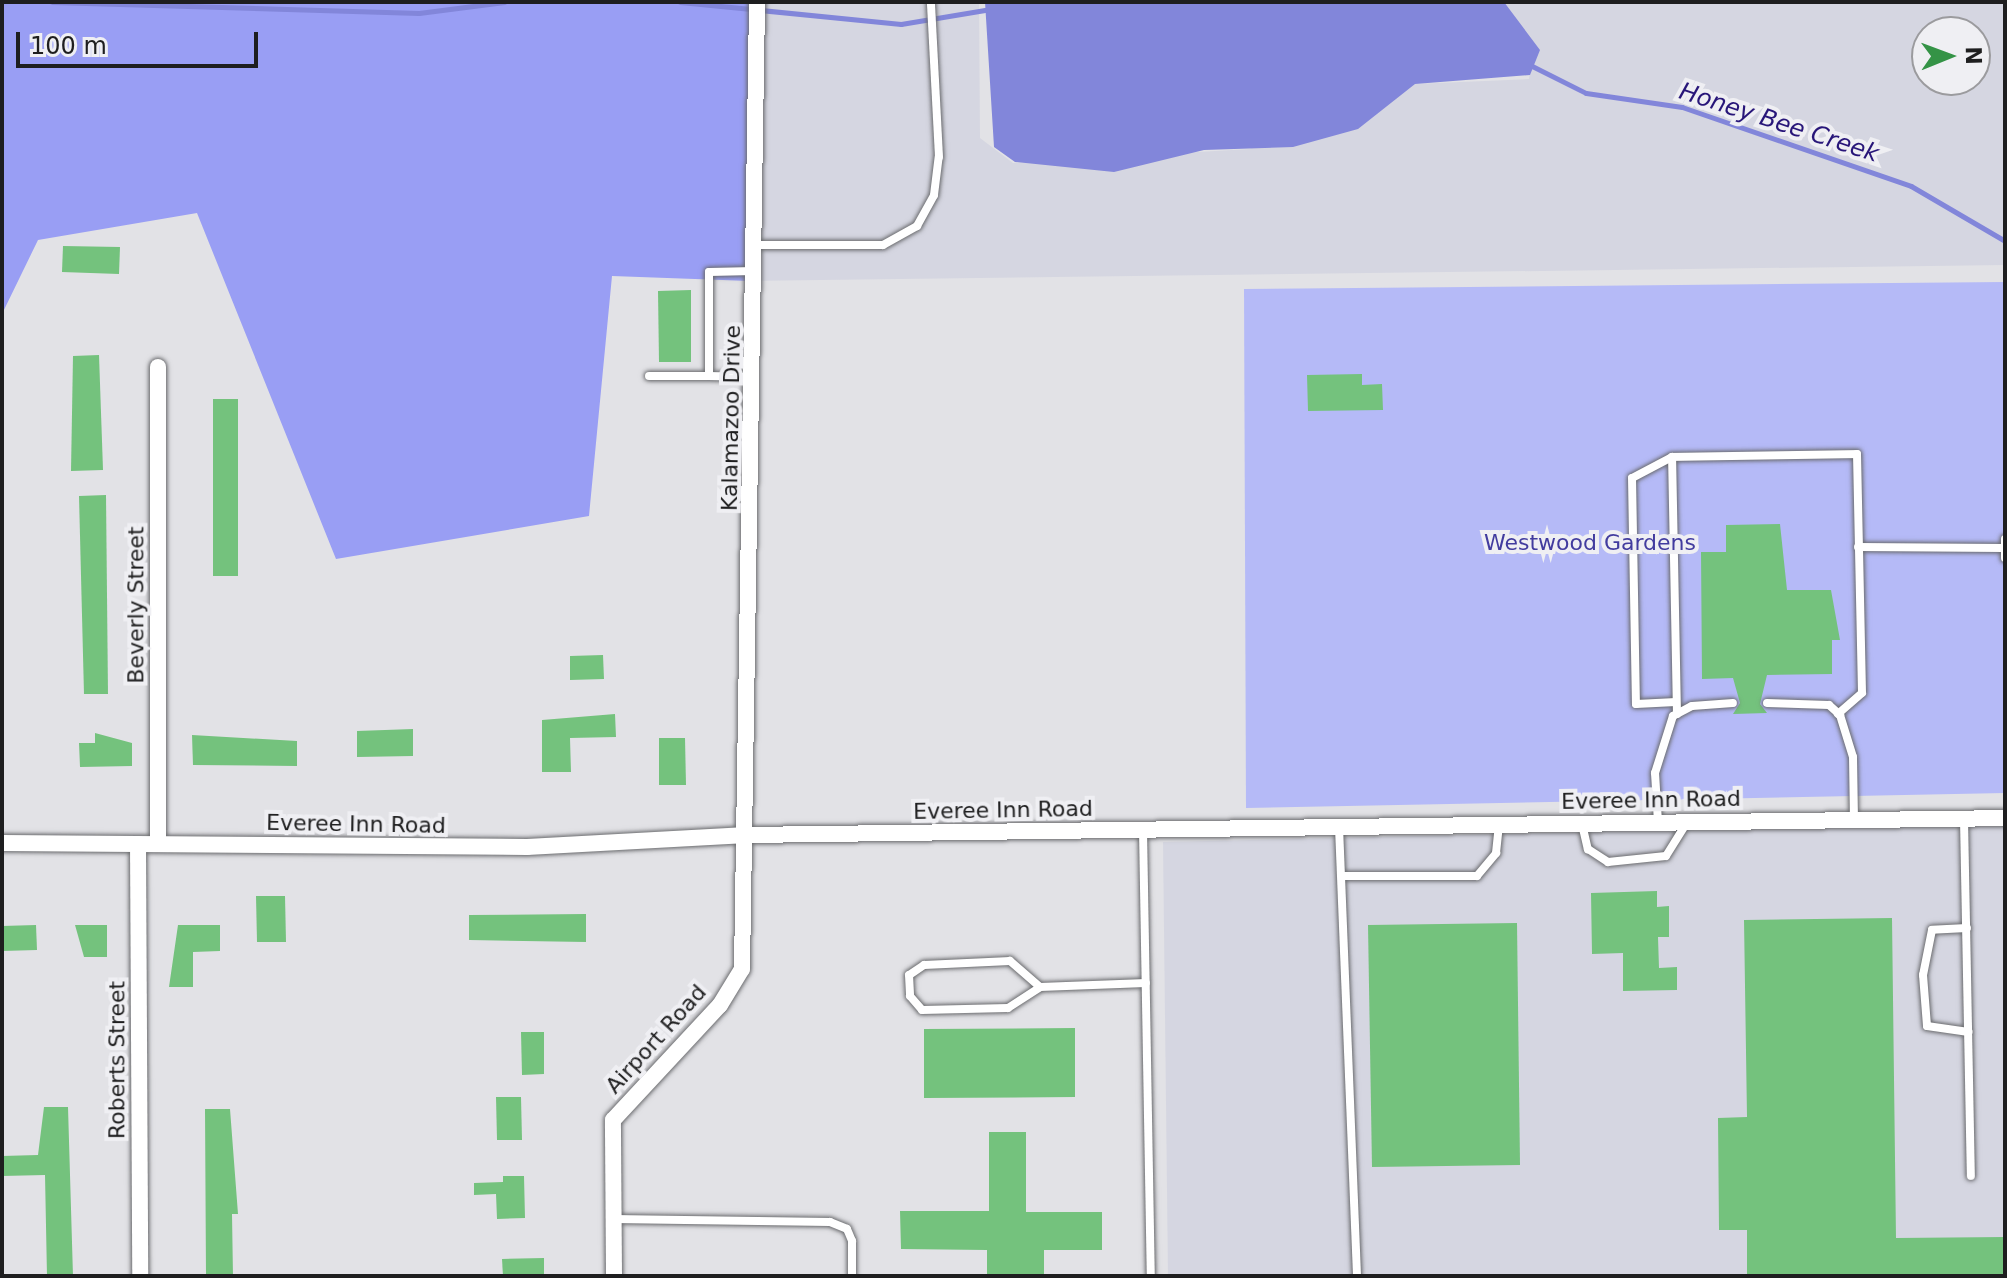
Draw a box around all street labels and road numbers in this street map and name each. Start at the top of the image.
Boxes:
street label: Kalamazoo Drive [716,325,746,511]
street label: Beverly Street [123,526,149,684]
street label: Everee Inn Road [1561,785,1741,815]
street label: Everee Inn Road [913,795,1093,825]
street label: Everee Inn Road [266,809,446,839]
street label: Airport Road [600,979,712,1099]
street label: Roberts Street [104,981,130,1139]

